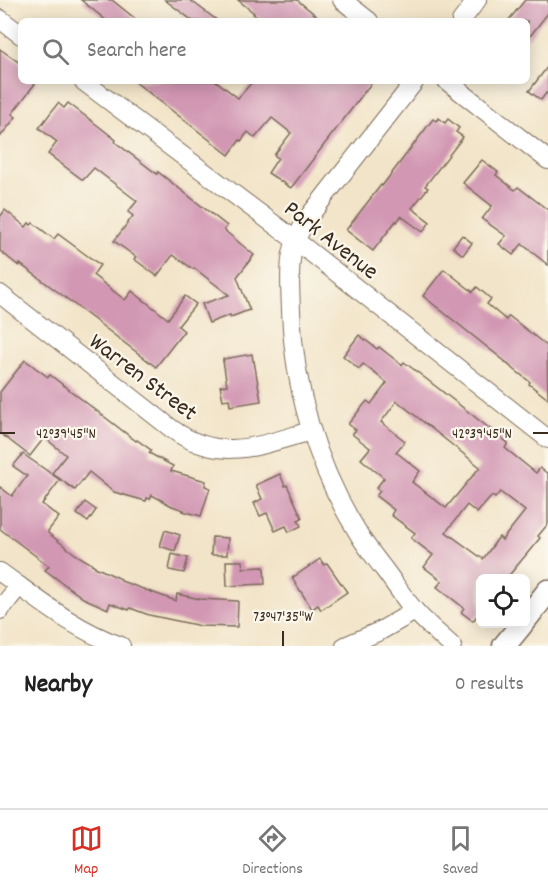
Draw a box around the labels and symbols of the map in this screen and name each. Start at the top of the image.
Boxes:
street label: Park Avenue [276,193,385,289]
street label: Warren Street [81,326,204,431]
text: 42°39'45"N [36,424,96,446]
text: 42°39'45"N [452,424,512,446]
text: 73°47'35"W [253,607,313,629]

